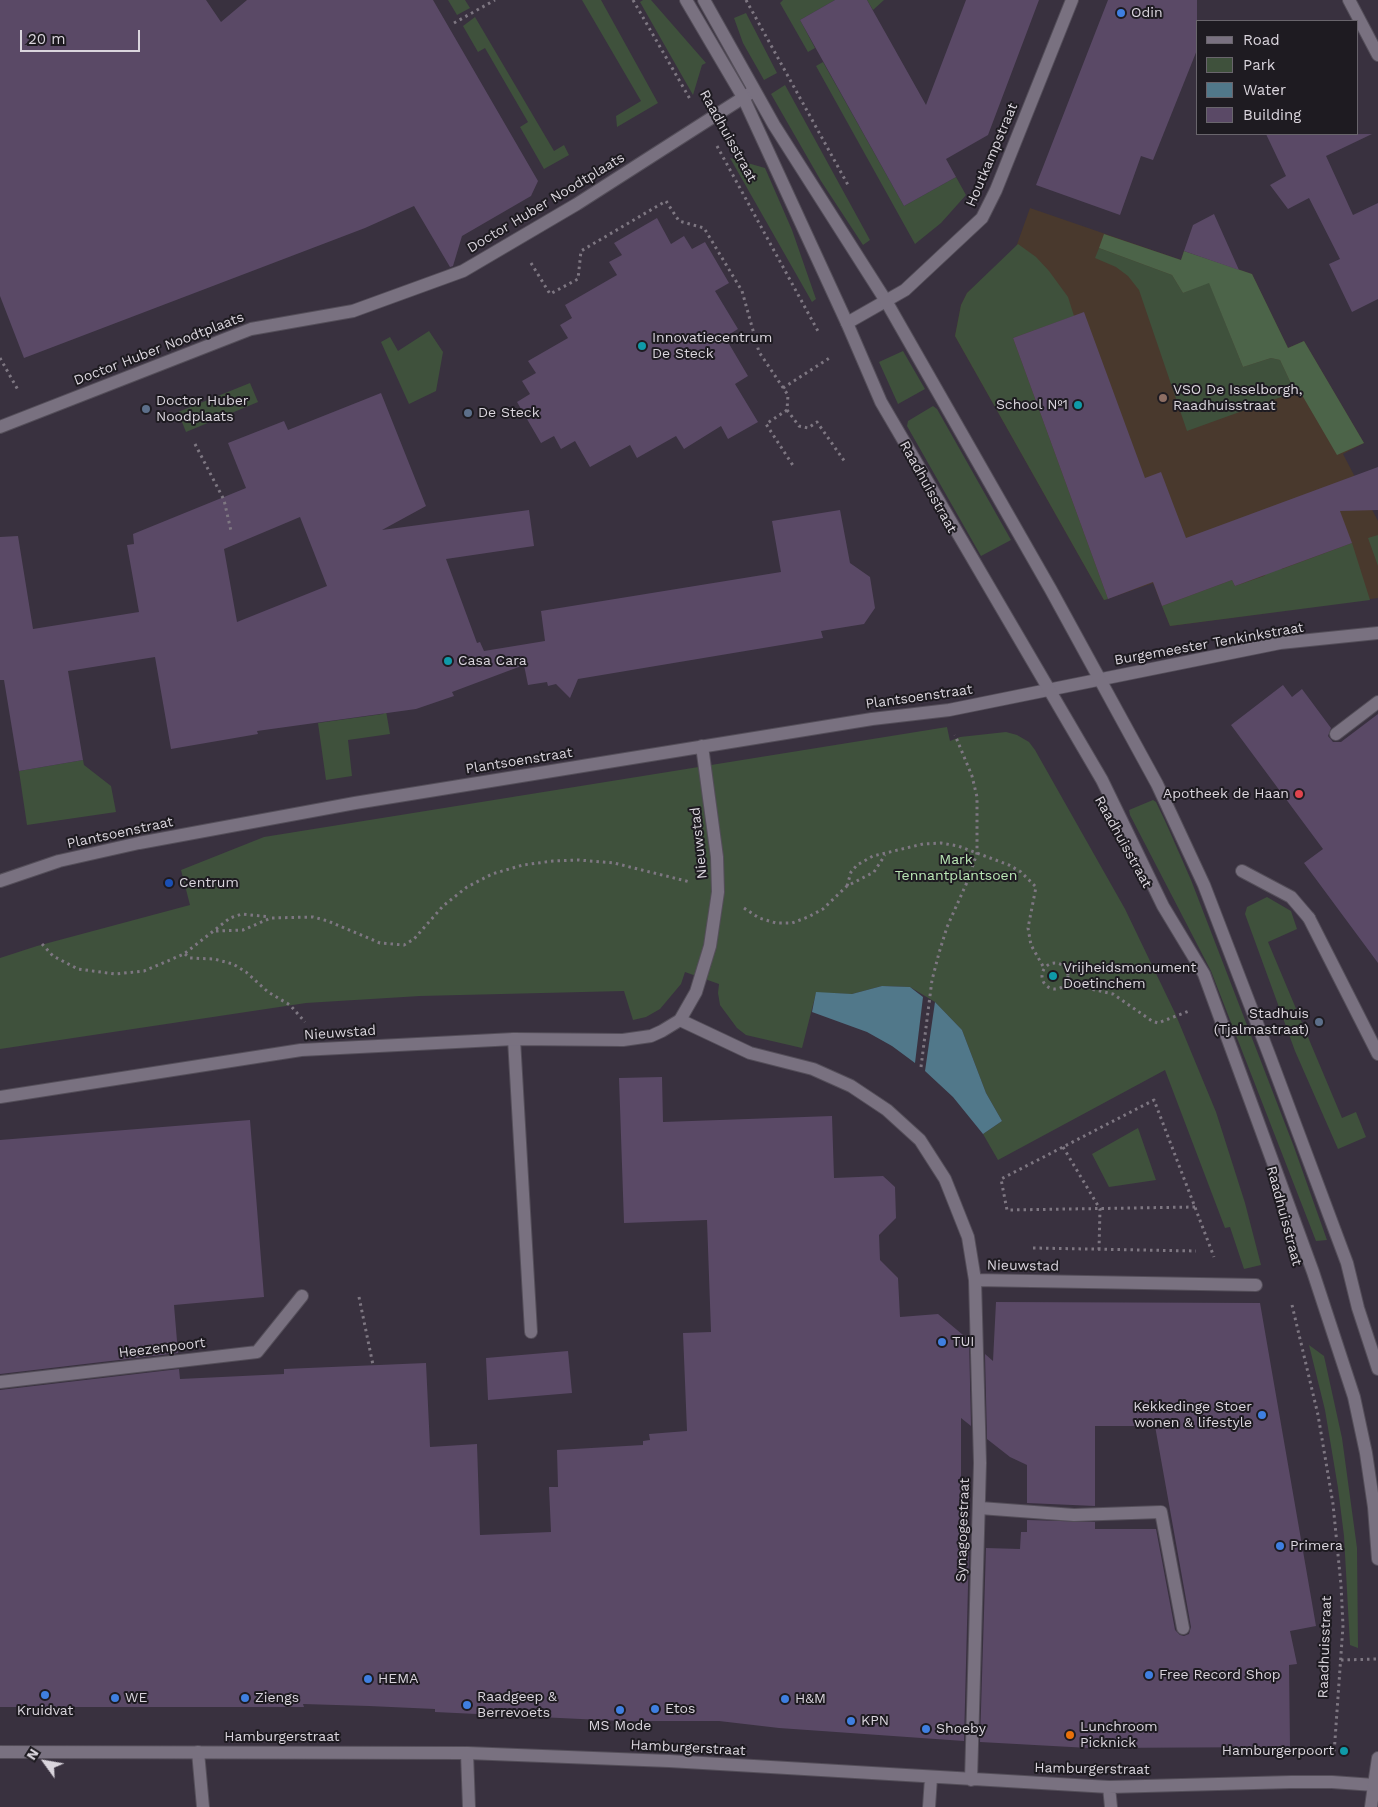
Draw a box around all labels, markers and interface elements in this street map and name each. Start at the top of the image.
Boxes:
place label: Odin [1131,5,1163,21]
marker: Odin [1115,7,1127,19]
scale bar [22,20,142,52]
legend [1196,20,1358,135]
text: 20 m [28,30,66,48]
text: Road [1243,31,1280,49]
text: Park [1243,56,1275,74]
text: Water [1243,81,1286,99]
street label: Raadhuisstraat [696,87,760,185]
street label: Houtkampstraat [963,101,1021,209]
text: Building [1243,106,1301,124]
street label: Doctor Huber Noodtplaats [464,149,628,257]
street label: Doctor Huber Noodtplaats [72,309,246,389]
place label: Innovatiecentrum De Steck [652,330,772,362]
marker: Innovatiecentrum De Steck [636,340,648,352]
place label: VSO De Isselborgh, Raadhuisstraat [1173,382,1303,414]
marker: VSO De Isselborgh, Raadhuisstraat [1157,392,1169,404]
place label: Doctor Huber Noodplaats [156,393,248,426]
place label: School №1 [996,397,1068,413]
marker: School №1 [1072,399,1084,411]
marker: Doctor Huber Noodplaats [140,403,152,415]
place label: De Steck [478,405,540,421]
marker: De Steck [462,407,474,419]
street label: Raadhuisstraat [896,438,960,536]
street label: Burgemeester Tenkinkstraat [1113,619,1305,669]
place label: Casa Cara [458,653,527,669]
marker: Casa Cara [442,655,454,667]
street label: Plantsoenstraat [864,681,974,713]
street label: Plantsoenstraat [464,744,574,778]
place label: Apotheek de Haan [1163,786,1289,802]
marker: Apotheek de Haan [1293,788,1305,800]
street label: Raadhuisstraat [1091,793,1155,891]
street label: Nieuwstad [687,806,711,880]
street label: Plantsoenstraat [65,814,175,852]
park label: Mark Tennantplantsoen [895,852,1017,884]
place label: Centrum [179,875,239,891]
marker: Centrum [163,877,175,889]
place label: Vrijheidsmonument Doetinchem [1063,960,1196,992]
marker: Vrijheidsmonument Doetinchem [1047,970,1059,982]
place label: Stadhuis (Tjalmastraat) [1214,1006,1309,1038]
marker: Stadhuis (Tjalmastraat) [1313,1016,1325,1028]
street label: Nieuwstad [303,1022,377,1044]
street label: Raadhuisstraat [1263,1164,1305,1268]
street label: Nieuwstad [987,1257,1059,1275]
street label: Heezenpoort [118,1334,206,1362]
place label: TUI [952,1334,975,1350]
marker: TUI [936,1336,948,1348]
place label: Kekkedinge Stoer wonen & lifestyle [1133,1399,1252,1431]
marker: Kekkedinge Stoer wonen & lifestyle [1256,1409,1268,1421]
street label: Synagogestraat [953,1478,973,1582]
place label: Primera [1290,1538,1343,1554]
marker: Primera [1274,1540,1286,1552]
street label: Raadhuisstraat [1315,1595,1335,1699]
place label: Free Record Shop [1159,1667,1281,1683]
marker: Free Record Shop [1143,1669,1155,1681]
place label: HEMA [378,1671,418,1687]
marker: HEMA [362,1673,374,1685]
marker: Kruidvat [39,1689,51,1701]
place label: Raadgeep & Berrevoets [477,1689,557,1721]
place label: WE [125,1690,147,1706]
place label: Ziengs [255,1690,299,1706]
place label: H&M [795,1691,826,1707]
marker: WE [109,1692,121,1704]
marker: Ziengs [239,1692,251,1704]
marker: H&M [779,1693,791,1705]
marker: Raadgeep & Berrevoets [461,1699,473,1711]
place label: Etos [665,1701,695,1717]
place label: Kruidvat [17,1703,73,1719]
marker: Etos [649,1703,661,1715]
marker: MS Mode [614,1704,626,1716]
place label: KPN [861,1713,889,1729]
marker: KPN [845,1715,857,1727]
place label: MS Mode [589,1718,651,1734]
place label: Lunchroom Picknick [1080,1719,1158,1751]
place label: Shoeby [936,1721,986,1737]
marker: Shoeby [920,1723,932,1735]
street label: Hamburgerstraat [224,1729,340,1745]
marker: Lunchroom Picknick [1064,1729,1076,1741]
north arrow [20,1737,70,1787]
street label: Hamburgerstraat [630,1737,746,1759]
place label: Hamburgerpoort [1222,1743,1334,1759]
text: N [23,1745,42,1763]
marker: Hamburgerpoort [1338,1745,1350,1757]
street label: Hamburgerstraat [1034,1760,1150,1778]

